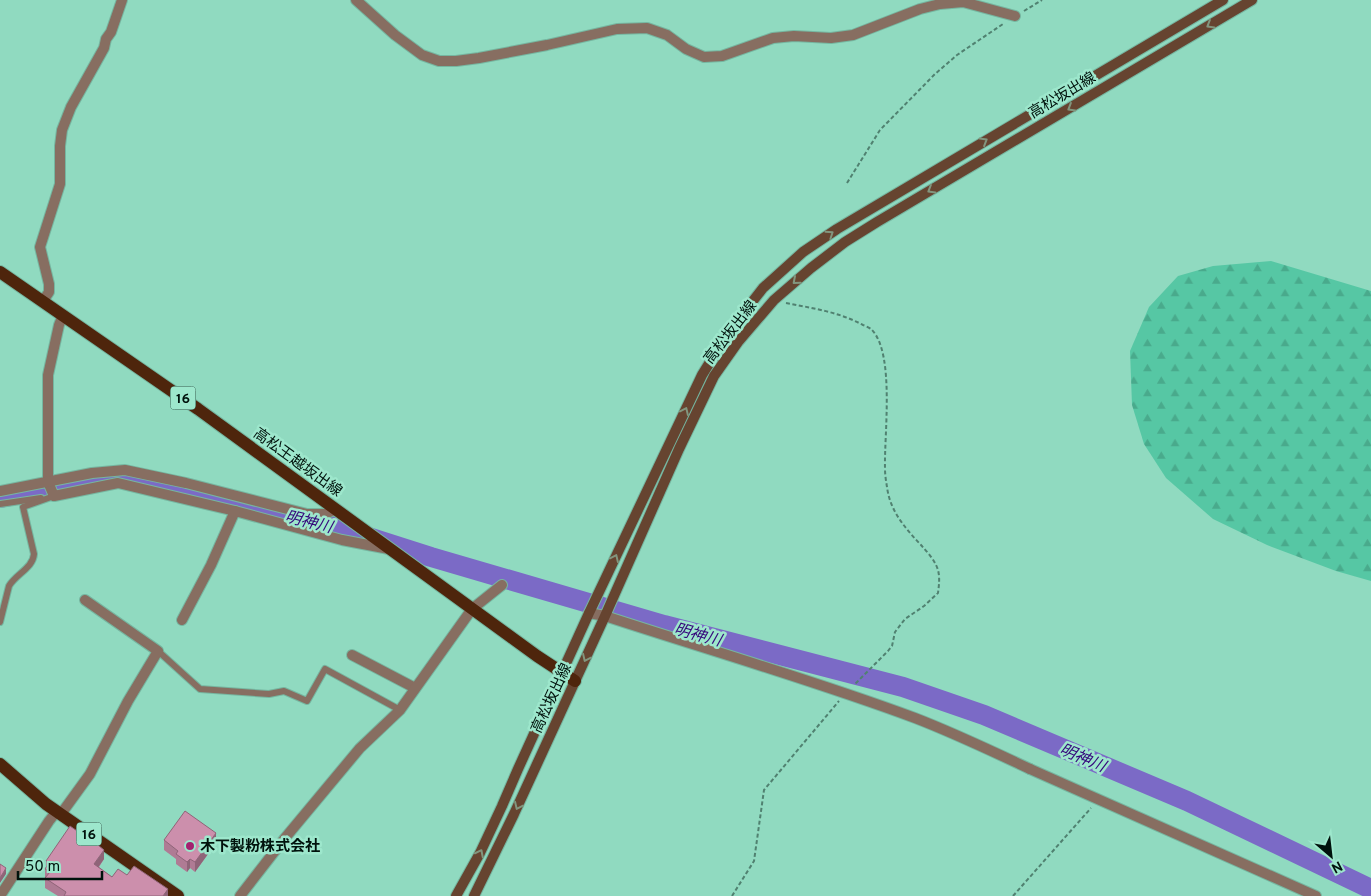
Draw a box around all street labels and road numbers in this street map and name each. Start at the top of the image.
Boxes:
street label: 高松坂出線 [1026,69,1100,124]
street label: 高松坂出線 [701,298,762,368]
road number: 16 [170,386,196,409]
street label: 高松王越坂出線 [249,425,345,502]
street label: 高松坂出線 [528,661,577,737]
road number: 16 [76,822,102,846]

